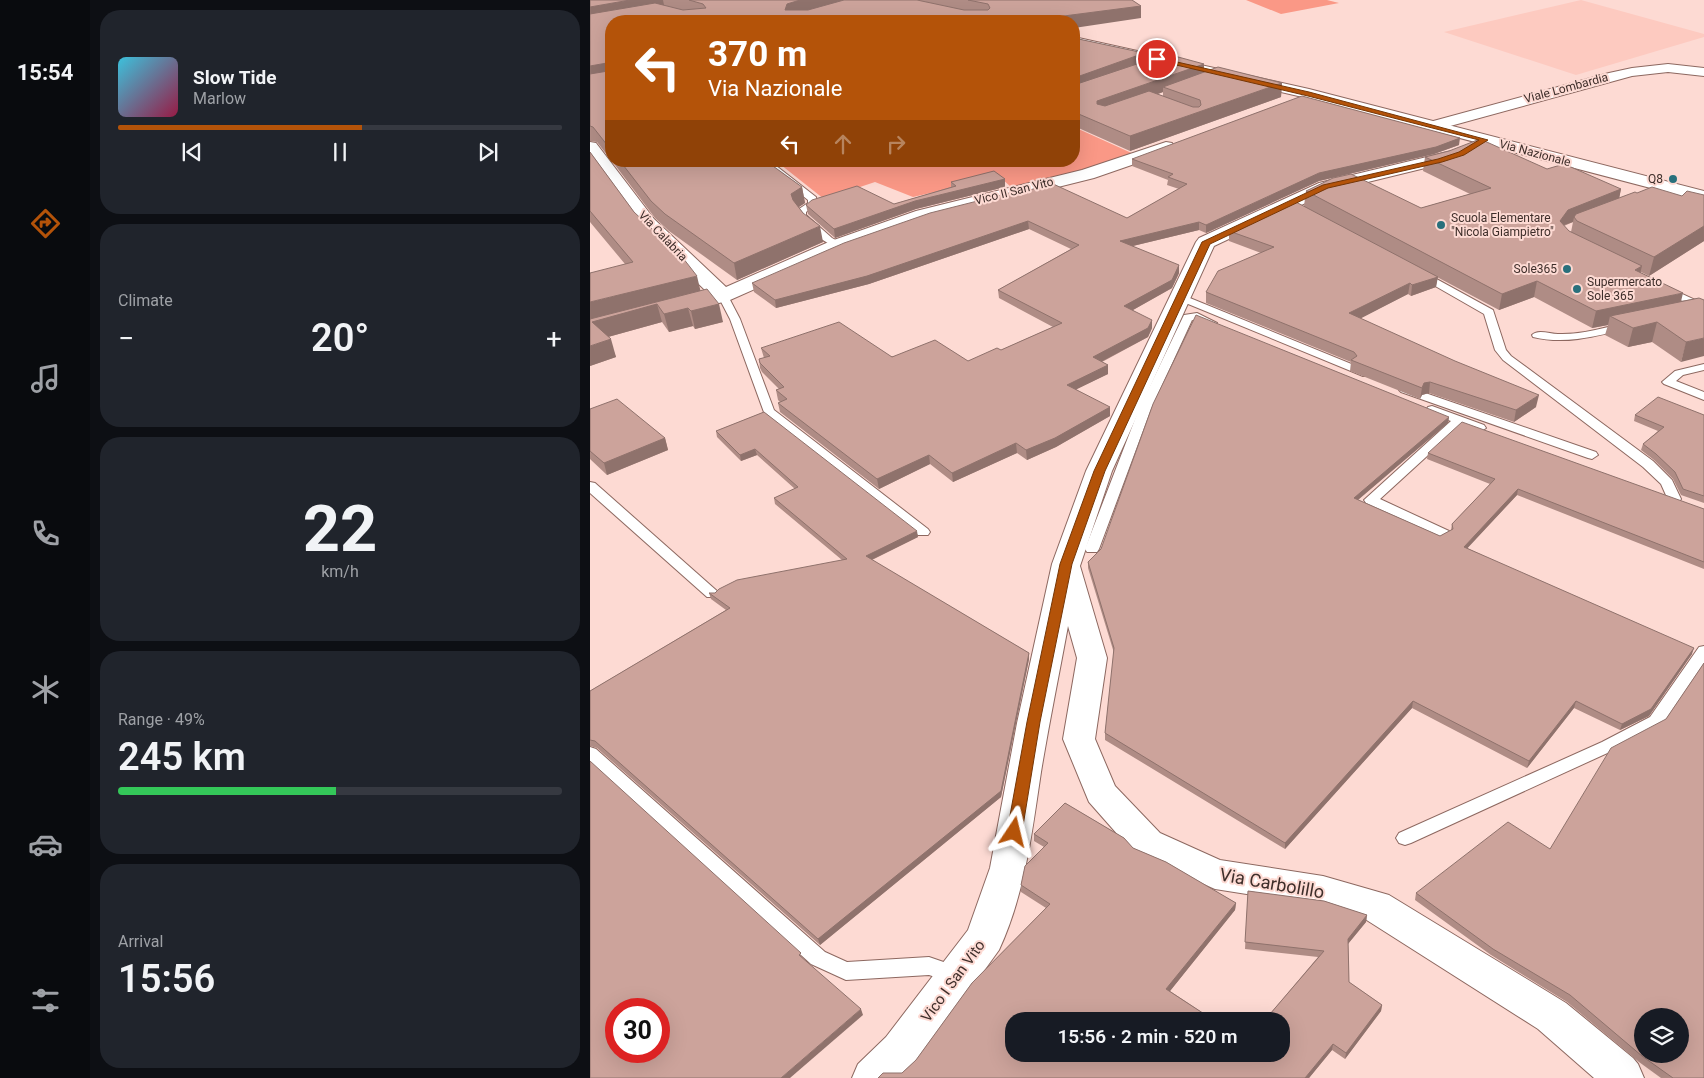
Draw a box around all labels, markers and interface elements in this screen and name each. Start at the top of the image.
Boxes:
text: 370 m [708,34,807,75]
icon: left [625,35,690,100]
pin [1136,38,1178,80]
icon: arrive [1143,45,1171,73]
text: 15:54 [17,60,73,85]
text: Slow Tide [193,66,276,89]
street label: Viale Lombardia [1522,70,1610,106]
text: Via Nazionale [708,76,842,101]
text: Marlow [193,89,246,108]
icon: left [776,130,804,158]
icon: ahead [829,130,857,158]
icon: right [882,130,910,158]
street label: Via Nazionale [1498,137,1572,169]
icon: previous [178,138,206,166]
icon: pause [326,138,354,166]
icon: next [474,138,502,166]
place label: Q8 [1648,172,1663,186]
marker: Q8 [1667,173,1679,185]
street label: Vico II San Vito [973,174,1055,208]
icon: directions [28,206,63,241]
street label: Via Calabria [636,208,690,264]
place label: Scuola Elementare "Nicola Giampietro" [1451,211,1554,239]
marker: Scuola Elementare "Nicola Giampietro" [1435,219,1447,231]
place label: Sole365 [1514,262,1557,276]
marker: Sole365 [1561,263,1573,275]
place label: Supermercato Sole 365 [1587,275,1662,303]
marker: Supermercato Sole 365 [1571,283,1583,295]
text: Climate [118,291,173,310]
text: 20° [311,316,369,360]
text: − [118,322,134,355]
text: + [546,322,562,355]
icon: music [28,361,63,396]
text: 22 [303,491,377,567]
icon: phone [28,516,63,551]
text: km/h [321,562,359,581]
icon: climate [28,672,63,707]
text: Range · 49% [118,710,205,729]
text: 245 km [118,735,246,779]
position arrow [987,805,1039,857]
icon: car [28,827,63,862]
street label: Via Carbolillo [1218,863,1326,903]
text: Arrival [118,932,163,951]
street label: Vico I San Vito [917,937,989,1025]
text: 15:56 [118,957,215,1001]
icon: filters [28,983,63,1018]
speed limit sign: 30 [605,998,670,1063]
map controls [1634,1008,1689,1063]
button: layers [1634,1008,1689,1063]
text: 15:56 · 2 min · 520 m [1057,1025,1238,1048]

